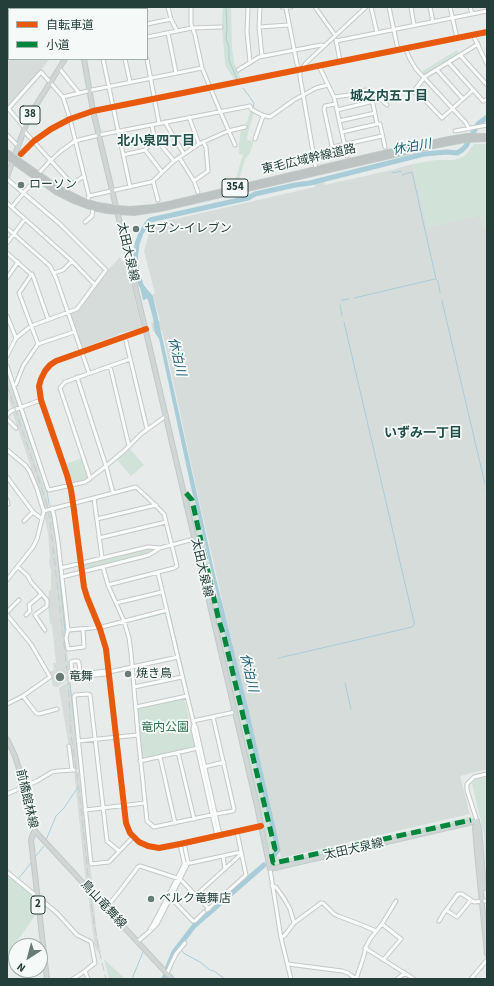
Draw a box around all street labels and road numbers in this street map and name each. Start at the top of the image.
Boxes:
road number: 38 [20,106,40,124]
street label: 東毛広域幹線道路 [261,142,357,178]
road number: 354 [222,179,248,197]
street label: 太田大泉線 [113,221,141,283]
street label: 太田大泉線 [187,537,215,599]
street label: 前橋館林線 [12,768,40,830]
street label: 太田大泉線 [323,836,385,864]
street label: 鳥山竜舞線 [77,878,129,932]
road number: 2 [31,896,45,914]

